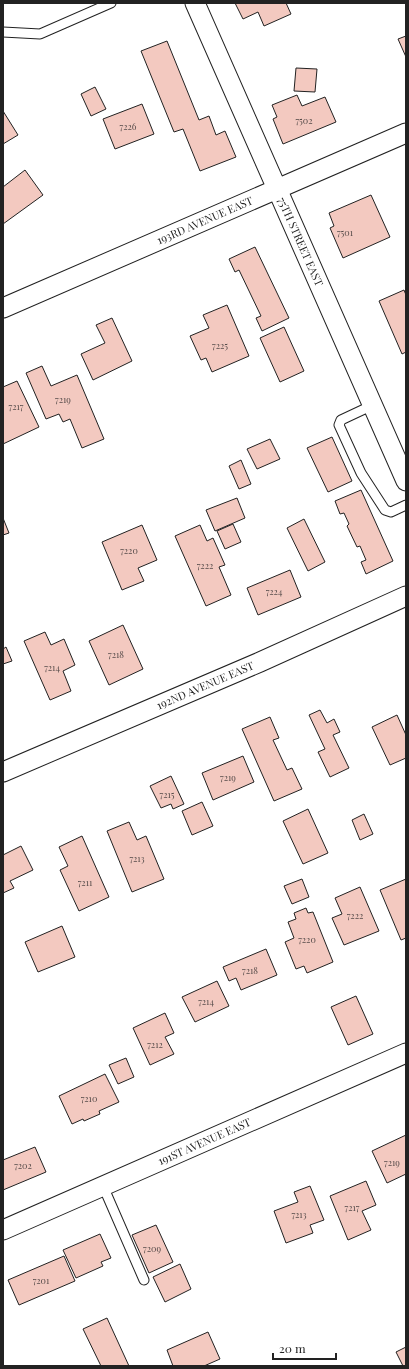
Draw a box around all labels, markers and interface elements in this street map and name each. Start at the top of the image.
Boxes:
house number: 7502 [295,114,313,126]
house number: 7226 [120,120,137,132]
street label: 193RD AVENUE EAST [154,192,255,247]
street label: 75TH STREET EAST [275,195,327,289]
house number: 7501 [337,226,354,238]
house number: 7225 [212,339,228,351]
house number: 7219 [55,393,71,405]
house number: 7217 [9,400,24,412]
house number: 7220 [120,544,138,556]
house number: 7222 [197,559,213,571]
house number: 7224 [266,585,283,597]
house number: 7218 [108,648,124,660]
street label: 192ND AVENUE EAST [154,657,256,712]
house number: 7214 [44,661,60,673]
house number: 7219 [220,771,236,783]
house number: 7215 [160,788,175,800]
house number: 7213 [129,852,145,864]
house number: 7211 [78,876,93,888]
house number: 7222 [347,909,363,921]
house number: 7220 [298,933,316,945]
house number: 7218 [242,964,258,976]
house number: 7214 [198,995,214,1007]
house number: 7212 [147,1038,163,1050]
house number: 7210 [81,1092,97,1104]
street label: 191ST AVENUE EAST [155,1114,253,1168]
house number: 7219 [384,1156,400,1168]
house number: 7202 [14,1159,32,1171]
house number: 7217 [345,1201,360,1213]
house number: 7213 [291,1208,307,1220]
house number: 7209 [143,1242,161,1254]
house number: 7201 [33,1274,50,1286]
scale bar [273,1335,336,1361]
text: 20 m [279,1340,306,1356]

